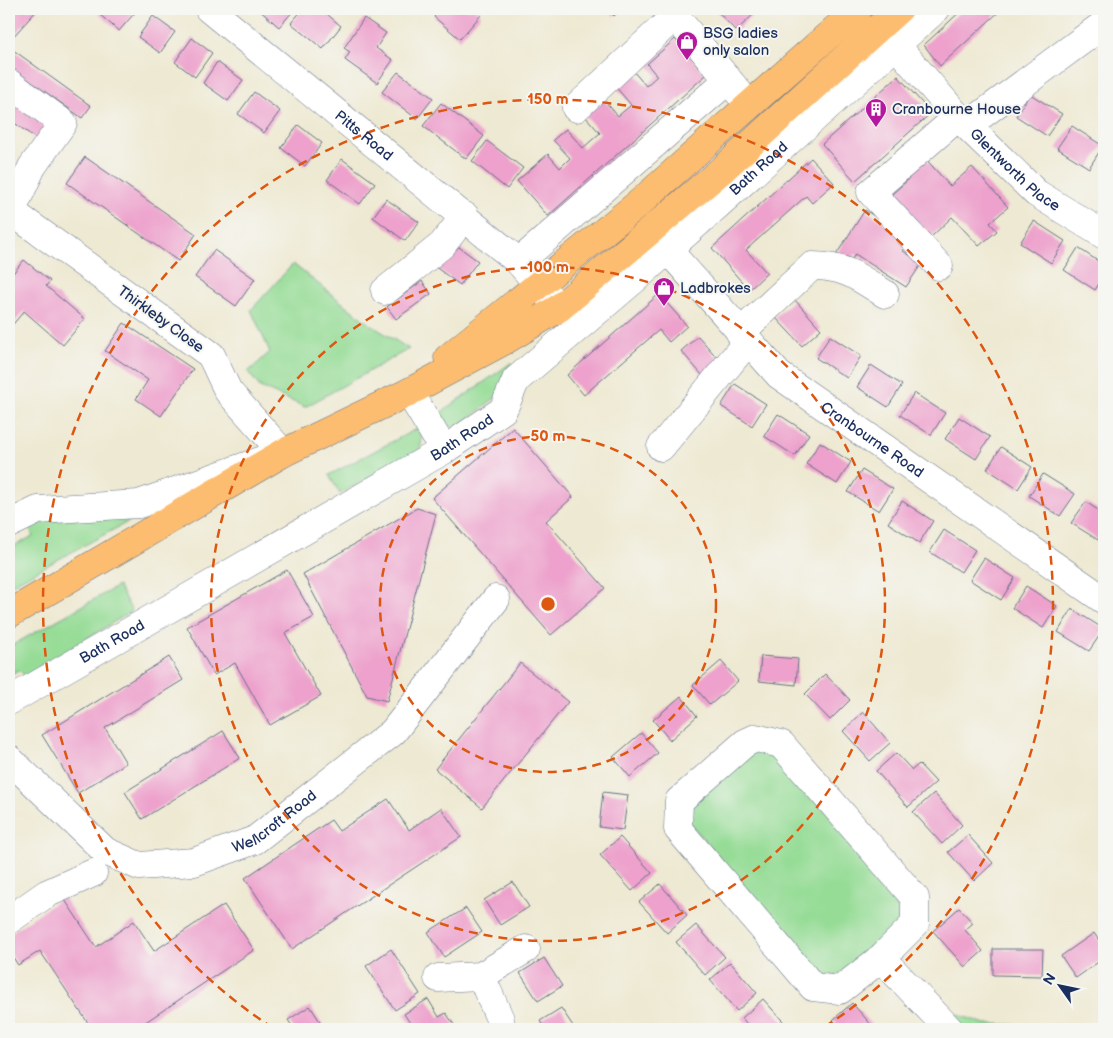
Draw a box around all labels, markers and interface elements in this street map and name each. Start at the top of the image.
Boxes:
place label: BSG ladies only salon [703,24,778,60]
shop icon: BSG ladies only salon [675,30,699,61]
text: 150 m [527,90,569,109]
building icon: Cranbourne House [864,97,888,128]
place label: Cranbourne House [892,100,1021,119]
street label: Pitts Road [331,106,397,165]
street label: Glentworth Place [965,125,1064,216]
street label: Bath Road [726,138,792,200]
text: 100 m [527,258,569,277]
shop icon: Ladbrokes [652,276,676,307]
place label: Ladbrokes [680,279,751,298]
street label: Thirkleby Close [114,282,208,357]
street label: Cranbourne Road [817,398,927,482]
street label: Bath Road [427,410,497,466]
text: 50 m [531,427,566,446]
centre of rings [539,595,557,613]
street label: Bath Road [76,616,148,668]
street label: Wellcroft Road [229,786,321,858]
north arrow [1036,960,1086,1010]
text: N [1040,970,1060,988]

